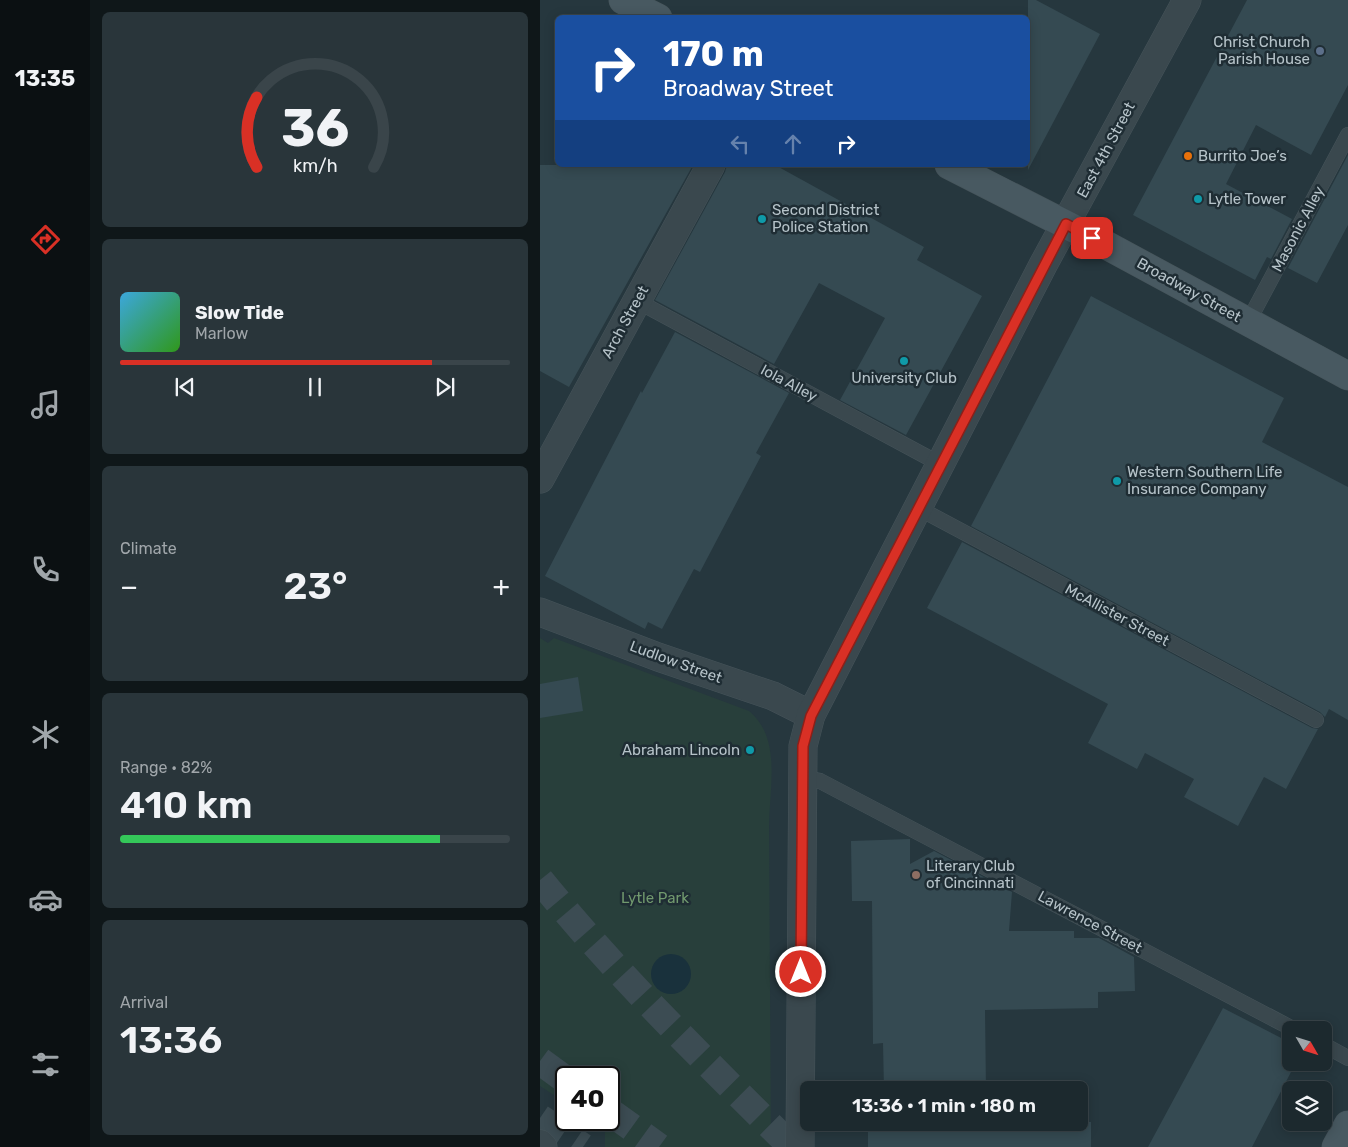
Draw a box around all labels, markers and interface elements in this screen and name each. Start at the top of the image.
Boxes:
text: 170 m [663,33,764,75]
place label: Christ Church Parish House [1213,33,1310,68]
icon: right [580,35,645,100]
marker: Christ Church Parish House [1314,45,1326,57]
text: 13:35 [15,65,75,92]
text: Broadway Street [663,75,833,102]
text: 36 [281,97,349,159]
street label: East 4th Street [1073,99,1139,201]
icon: left [726,130,754,158]
icon: ahead [779,130,807,158]
icon: right [832,130,860,158]
place label: Burrito Joe’s [1198,147,1287,165]
marker: Burrito Joe’s [1182,150,1194,162]
text: km/h [293,155,337,176]
street label: Masonic Alley [1268,183,1328,275]
place label: Lytle Tower [1208,190,1286,208]
marker: Lytle Tower [1192,193,1204,205]
place label: Second District Police Station [772,201,879,236]
marker: Second District Police Station [756,213,768,225]
pin [1071,217,1113,259]
icon: directions [28,222,63,257]
icon: arrive [1078,224,1106,252]
street label: Broadway Street [1134,254,1244,326]
street label: Arch Street [598,283,652,361]
text: Slow Tide [195,301,284,324]
text: Marlow [195,324,248,343]
marker: University Club [898,355,910,367]
street label: Iola Alley [758,361,820,405]
place label: University Club [851,369,957,387]
icon: previous [171,373,199,401]
icon: pause [301,373,329,401]
icon: next [431,373,459,401]
icon: music [28,387,63,422]
place label: Western Southern Life Insurance Company [1127,463,1282,498]
marker: Western Southern Life Insurance Company [1111,475,1123,487]
text: Climate [120,539,177,558]
icon: phone [28,552,63,587]
text: 23° [283,563,347,609]
text: − [120,570,138,603]
text: + [493,570,510,603]
street label: McAllister Street [1062,580,1172,650]
street label: Ludlow Street [627,637,725,687]
icon: climate [28,717,63,752]
place label: Abraham Lincoln [622,741,740,759]
marker: Abraham Lincoln [744,744,756,756]
text: Range · 82% [120,758,212,777]
text: 410 km [120,782,253,828]
place label: Literary Club of Cincinnati [926,857,1015,892]
marker: Literary Club of Cincinnati [910,869,922,881]
icon: car [28,882,63,917]
street label: Lawrence Street [1035,887,1145,957]
park label: Lytle Park [621,889,689,907]
position arrow [774,945,826,997]
text: Arrival [120,993,168,1012]
text: 13:36 [120,1017,222,1063]
north arrow [1282,1021,1332,1071]
map controls [1282,1021,1332,1131]
icon: filters [28,1047,63,1082]
speed limit sign: 40 [555,1066,620,1131]
button: layers [1282,1081,1332,1131]
text: 13:36 · 1 min · 180 m [852,1094,1036,1117]

